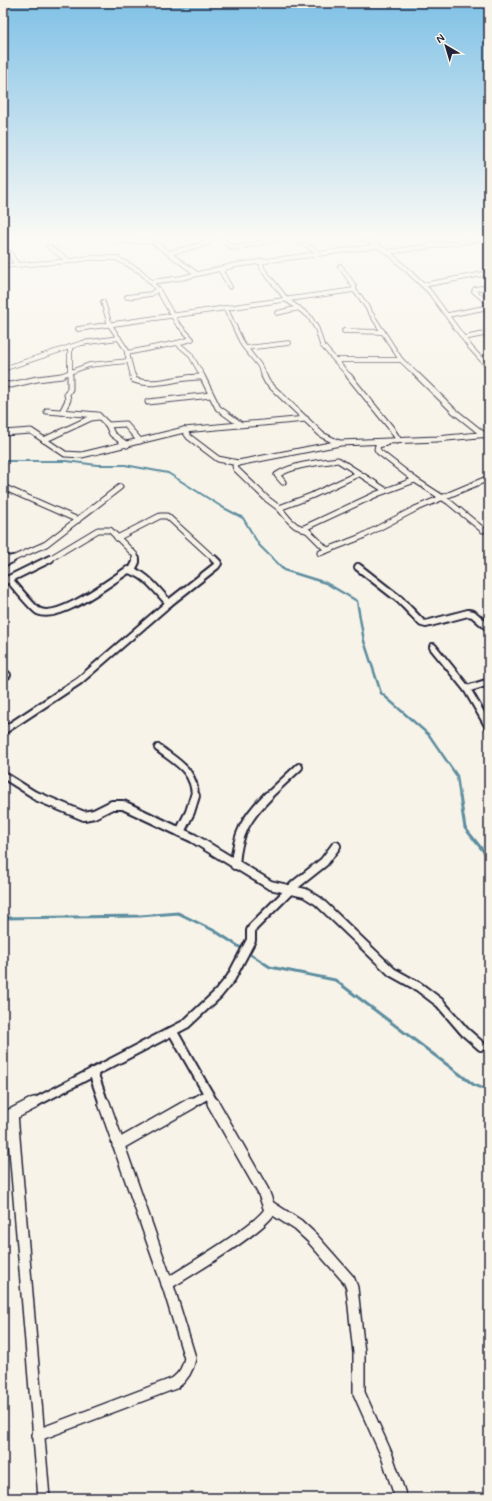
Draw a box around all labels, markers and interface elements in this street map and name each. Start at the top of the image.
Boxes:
north arrow [426,26,466,66]
text: N [433,31,448,47]

